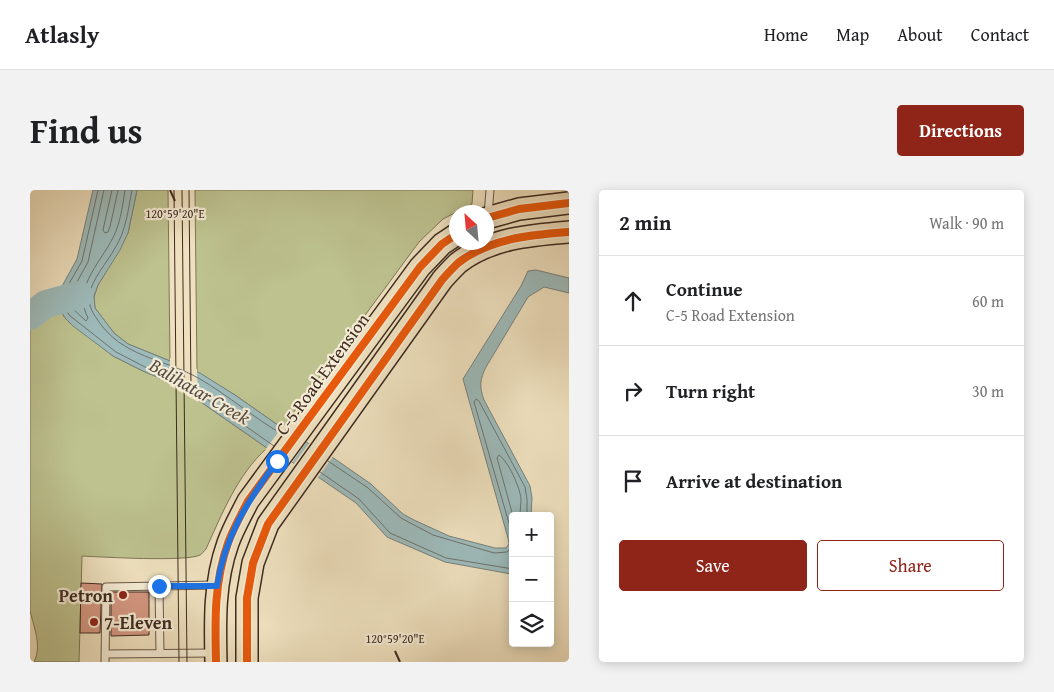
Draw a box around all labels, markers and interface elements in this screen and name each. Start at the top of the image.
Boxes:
text: Atlasly [25,17,99,52]
text: Home [764,21,808,48]
text: Map [836,21,869,48]
text: About [897,21,943,48]
text: Contact [971,21,1029,48]
text: Find us [30,105,143,156]
button: Directions [897,105,1024,156]
text: 120°59'20"E [145,205,205,222]
north arrow [449,205,494,250]
text: 2 min [619,207,671,238]
text: Walk · 90 m [929,211,1004,235]
text: Continue [666,275,743,303]
icon: ahead [619,287,647,315]
text: 60 m [972,289,1004,313]
text: C-5 Road Extension [666,303,795,327]
street label: C-5 Road Extension [268,307,376,441]
water label: Balihatar Creek [144,350,256,431]
icon: right [619,377,647,405]
text: Turn right [666,377,755,405]
text: 30 m [972,379,1004,403]
route start [266,450,289,473]
icon: arrive [619,467,647,495]
text: Arrive at destination [666,467,842,495]
map controls [509,512,554,647]
button: + [509,512,554,557]
button: Save [619,540,807,591]
button: Share [817,540,1004,591]
button: − [509,557,554,602]
route end [148,575,171,598]
place label: Petron [59,582,113,609]
marker: Petron [117,589,129,601]
button: layers [509,602,554,647]
place label: 7-Eleven [104,609,173,636]
marker: 7-Eleven [88,616,100,628]
text: 120°59'20"E [365,630,425,647]

